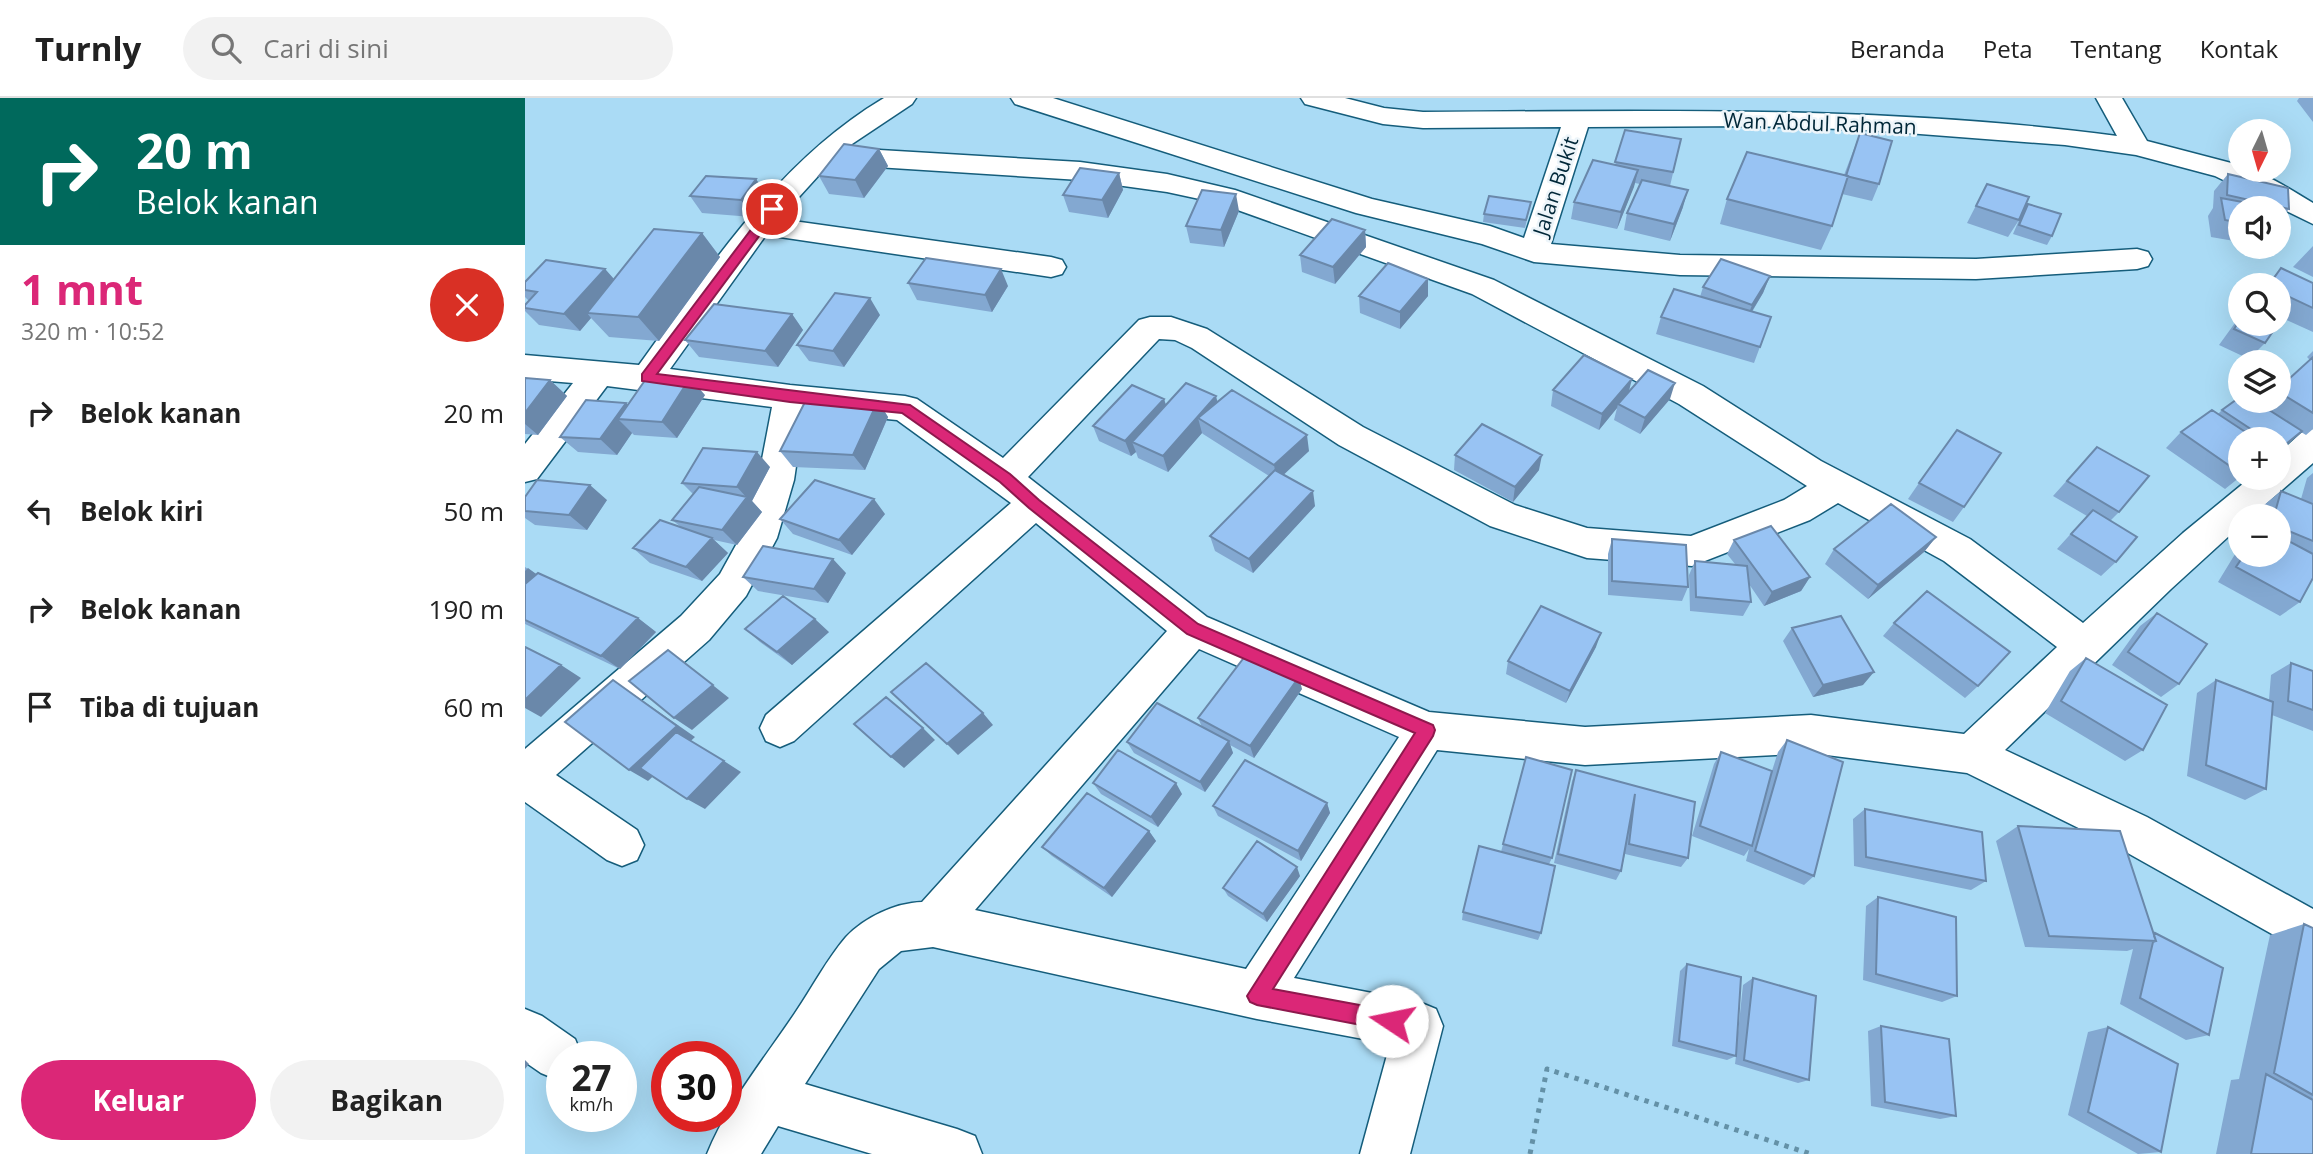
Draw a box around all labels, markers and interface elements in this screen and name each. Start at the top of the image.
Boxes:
search box [183,17,673,80]
text: Turnly [35,26,141,71]
icon: search [207,29,245,67]
text: Cari di sini [263,30,389,66]
text: Beranda [1850,32,1945,65]
text: Peta [1983,32,2033,65]
text: Tentang [2071,32,2162,65]
text: Kontak [2200,32,2278,65]
street label: Wan Abdul Rahman [1723,106,1917,140]
text: 20 m [136,117,253,183]
north arrow [2228,119,2291,182]
map controls [2228,119,2291,567]
icon: right [21,126,112,217]
street label: Jalan Bukit [1525,133,1584,241]
pin [742,179,802,239]
text: Belok kanan [136,180,319,223]
icon: arrive [753,190,791,228]
button: sound [2228,196,2291,259]
text: 1 mnt [21,260,143,317]
button: close [430,268,504,342]
button: search [2228,273,2291,336]
text: 320 m · 10:52 [21,315,164,347]
button: layers [2228,350,2291,413]
icon: right [21,394,59,432]
text: Belok kanan [80,395,241,431]
text: 20 m [443,395,504,431]
button: + [2228,427,2291,490]
icon: left [21,492,59,530]
text: Belok kiri [80,493,204,529]
text: 50 m [443,493,504,529]
button: − [2228,504,2291,567]
icon: right [21,590,59,628]
text: Belok kanan [80,591,241,627]
text: 190 m [429,591,504,627]
icon: arrive [21,688,59,726]
text: Tiba di tujuan [80,689,259,725]
text: 60 m [443,689,504,725]
position arrow [1355,984,1429,1058]
speed limit sign: 30 [651,1041,742,1132]
text: 27 [571,1054,612,1101]
button: Keluar [21,1060,256,1140]
button: Bagikan [270,1060,504,1140]
text: km/h [570,1092,613,1116]

